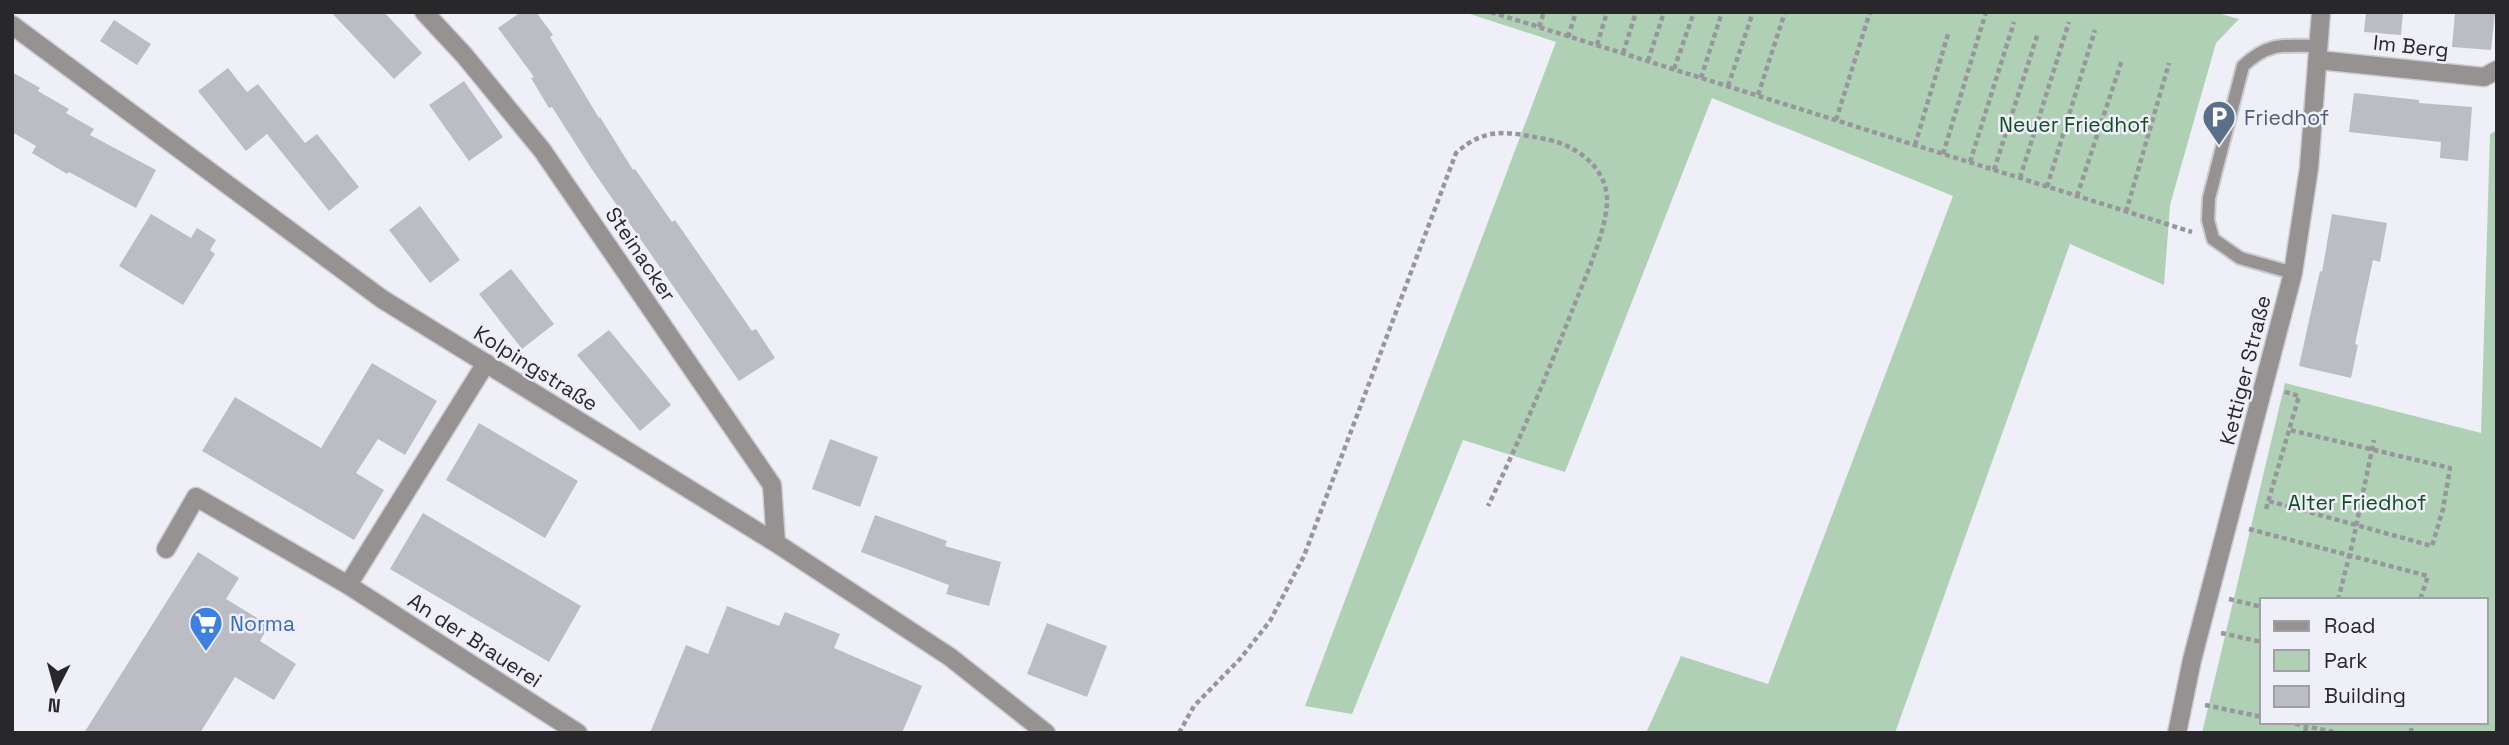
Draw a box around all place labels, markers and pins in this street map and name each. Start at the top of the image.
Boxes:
parking icon: Friedhof [2200,98,2238,147]
place label: Friedhof [2244,104,2329,131]
supermarket icon: Norma [187,604,225,653]
place label: Norma [230,610,295,637]

